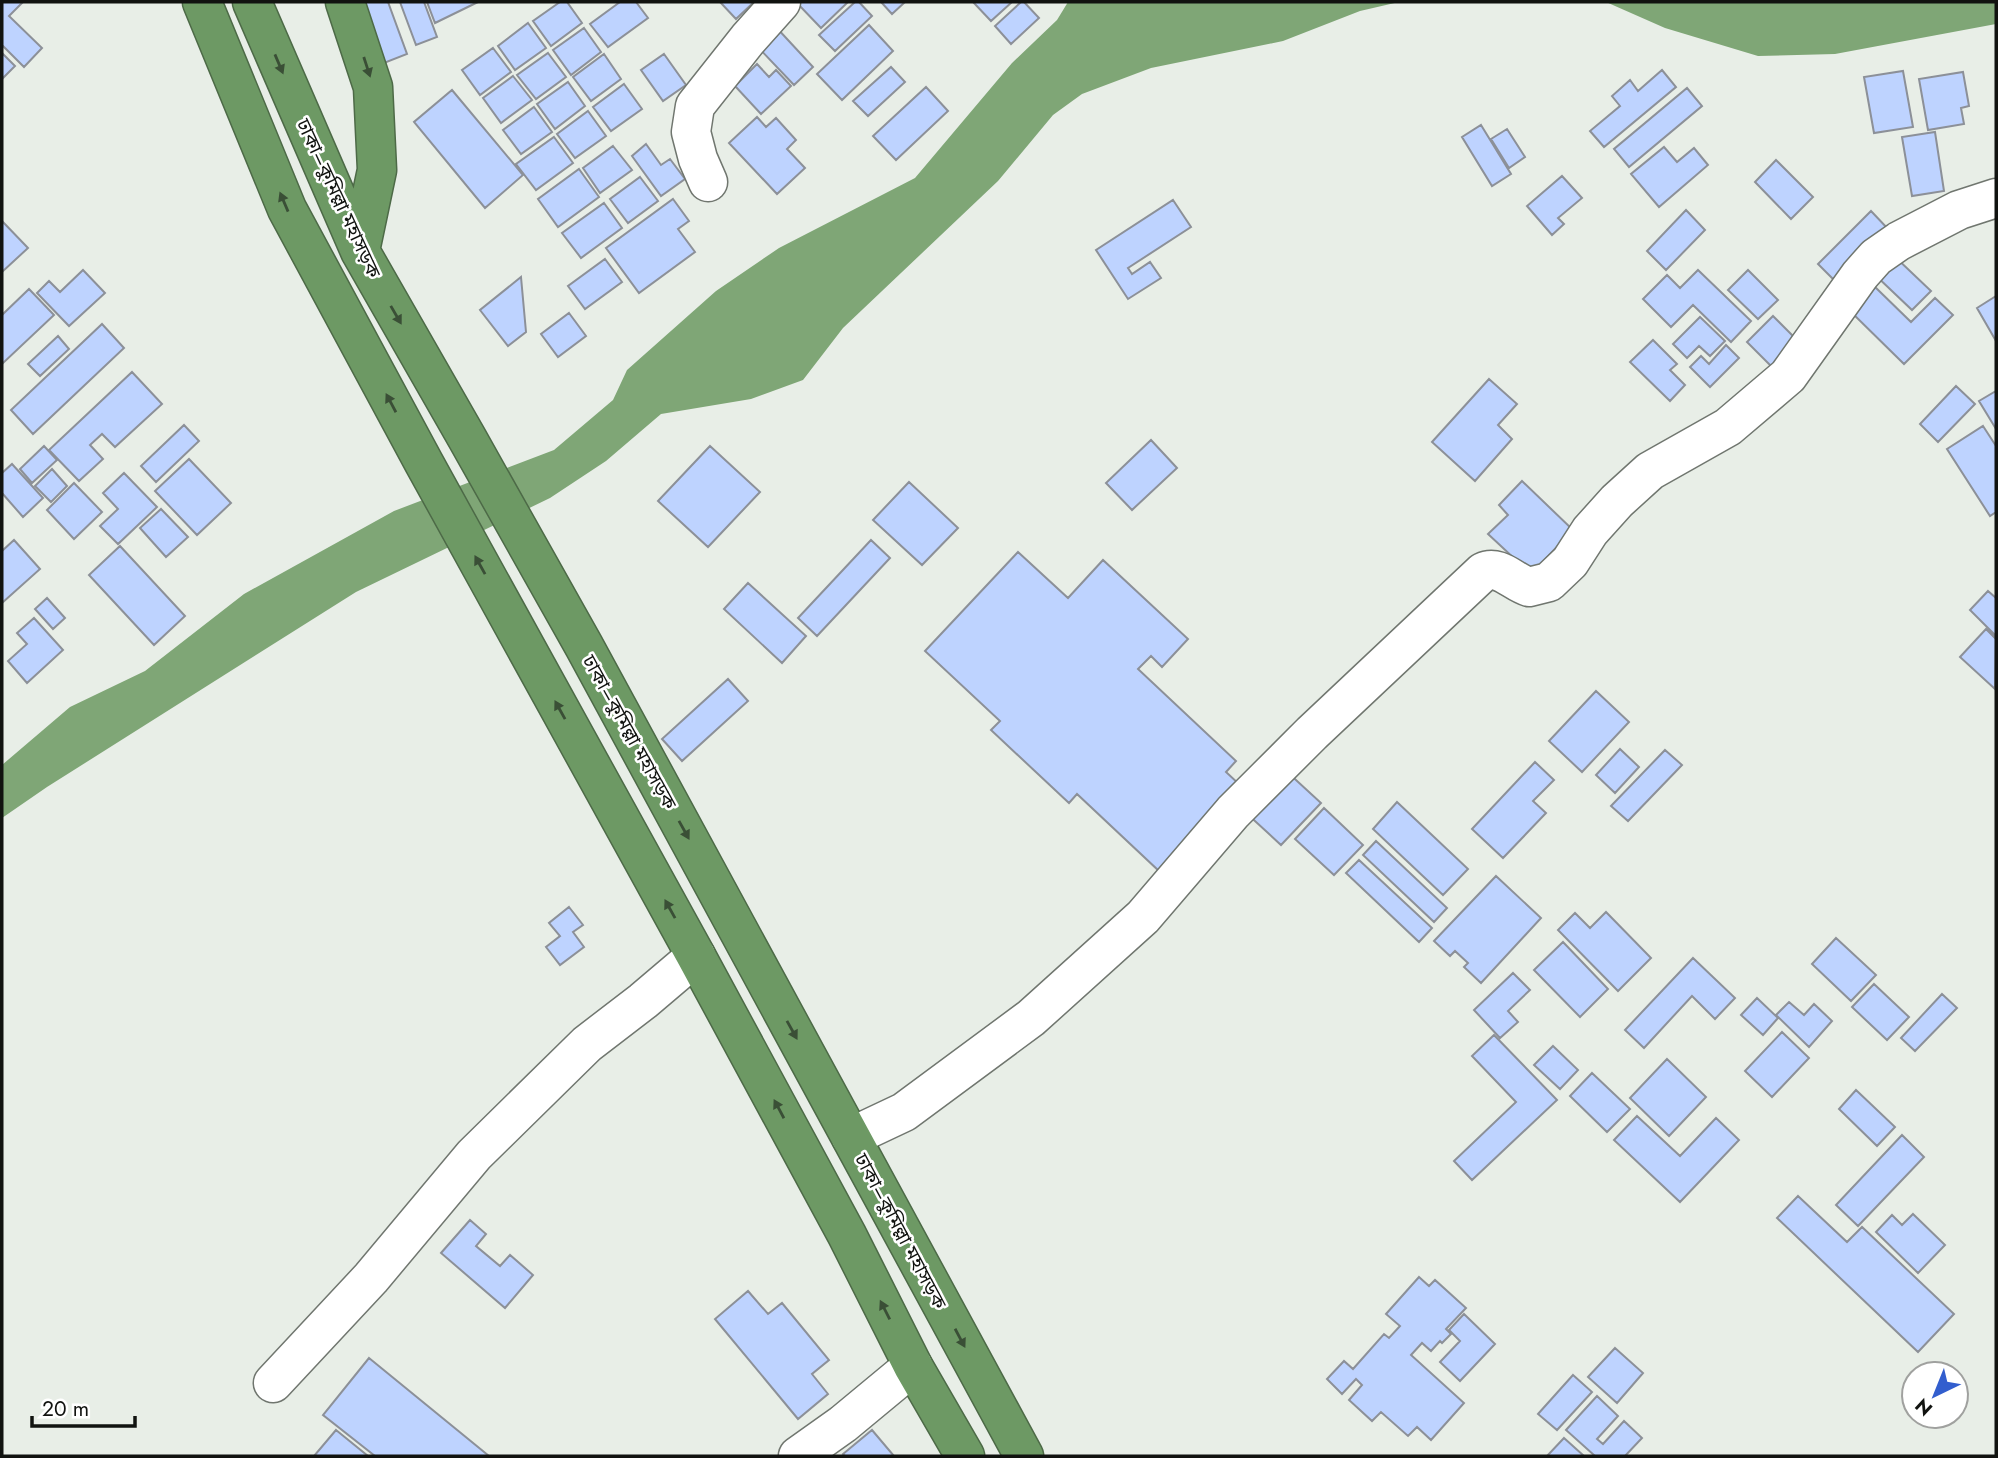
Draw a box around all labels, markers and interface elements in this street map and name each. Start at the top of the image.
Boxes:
one-way arrow [274,54,285,75]
one-way arrow [362,56,373,77]
street label: ঢাকা–কুমিল্লা মহাসড়ক [289,113,388,283]
one-way arrow [278,192,290,212]
one-way arrow [390,305,402,324]
one-way arrow [385,393,397,412]
one-way arrow [474,555,486,574]
street label: ঢাকা–কুমিল্লা মহাসড়ক [575,649,684,815]
one-way arrow [554,700,566,720]
one-way arrow [678,821,690,840]
one-way arrow [664,900,676,919]
one-way arrow [786,1021,798,1041]
one-way arrow [773,1100,785,1119]
street label: ঢাকা–কুমিল্লা মহাসড়ক [848,1148,953,1314]
one-way arrow [879,1301,891,1320]
one-way arrow [954,1328,965,1348]
north arrow [1900,1360,1970,1430]
scale bar [32,1384,135,1428]
text: N [1909,1392,1938,1422]
text: 20 m [42,1394,89,1424]

